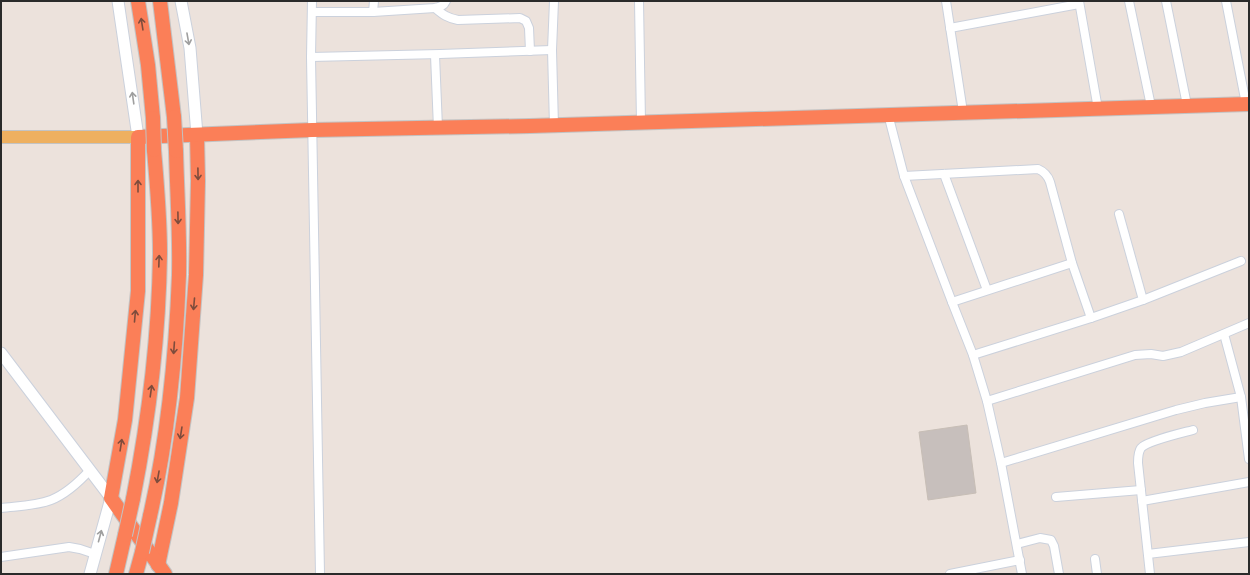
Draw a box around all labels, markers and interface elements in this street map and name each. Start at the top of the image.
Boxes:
one-way arrow [137,18,145,31]
one-way arrow [184,33,192,46]
one-way arrow [129,92,136,105]
one-way arrow [194,167,202,180]
one-way arrow [134,180,142,193]
one-way arrow [174,211,182,224]
one-way arrow [156,255,163,268]
one-way arrow [191,297,198,310]
one-way arrow [132,310,139,323]
one-way arrow [170,341,177,354]
one-way arrow [147,385,155,398]
one-way arrow [177,426,185,439]
one-way arrow [117,439,125,452]
one-way arrow [154,470,162,483]
one-way arrow [97,530,104,543]

